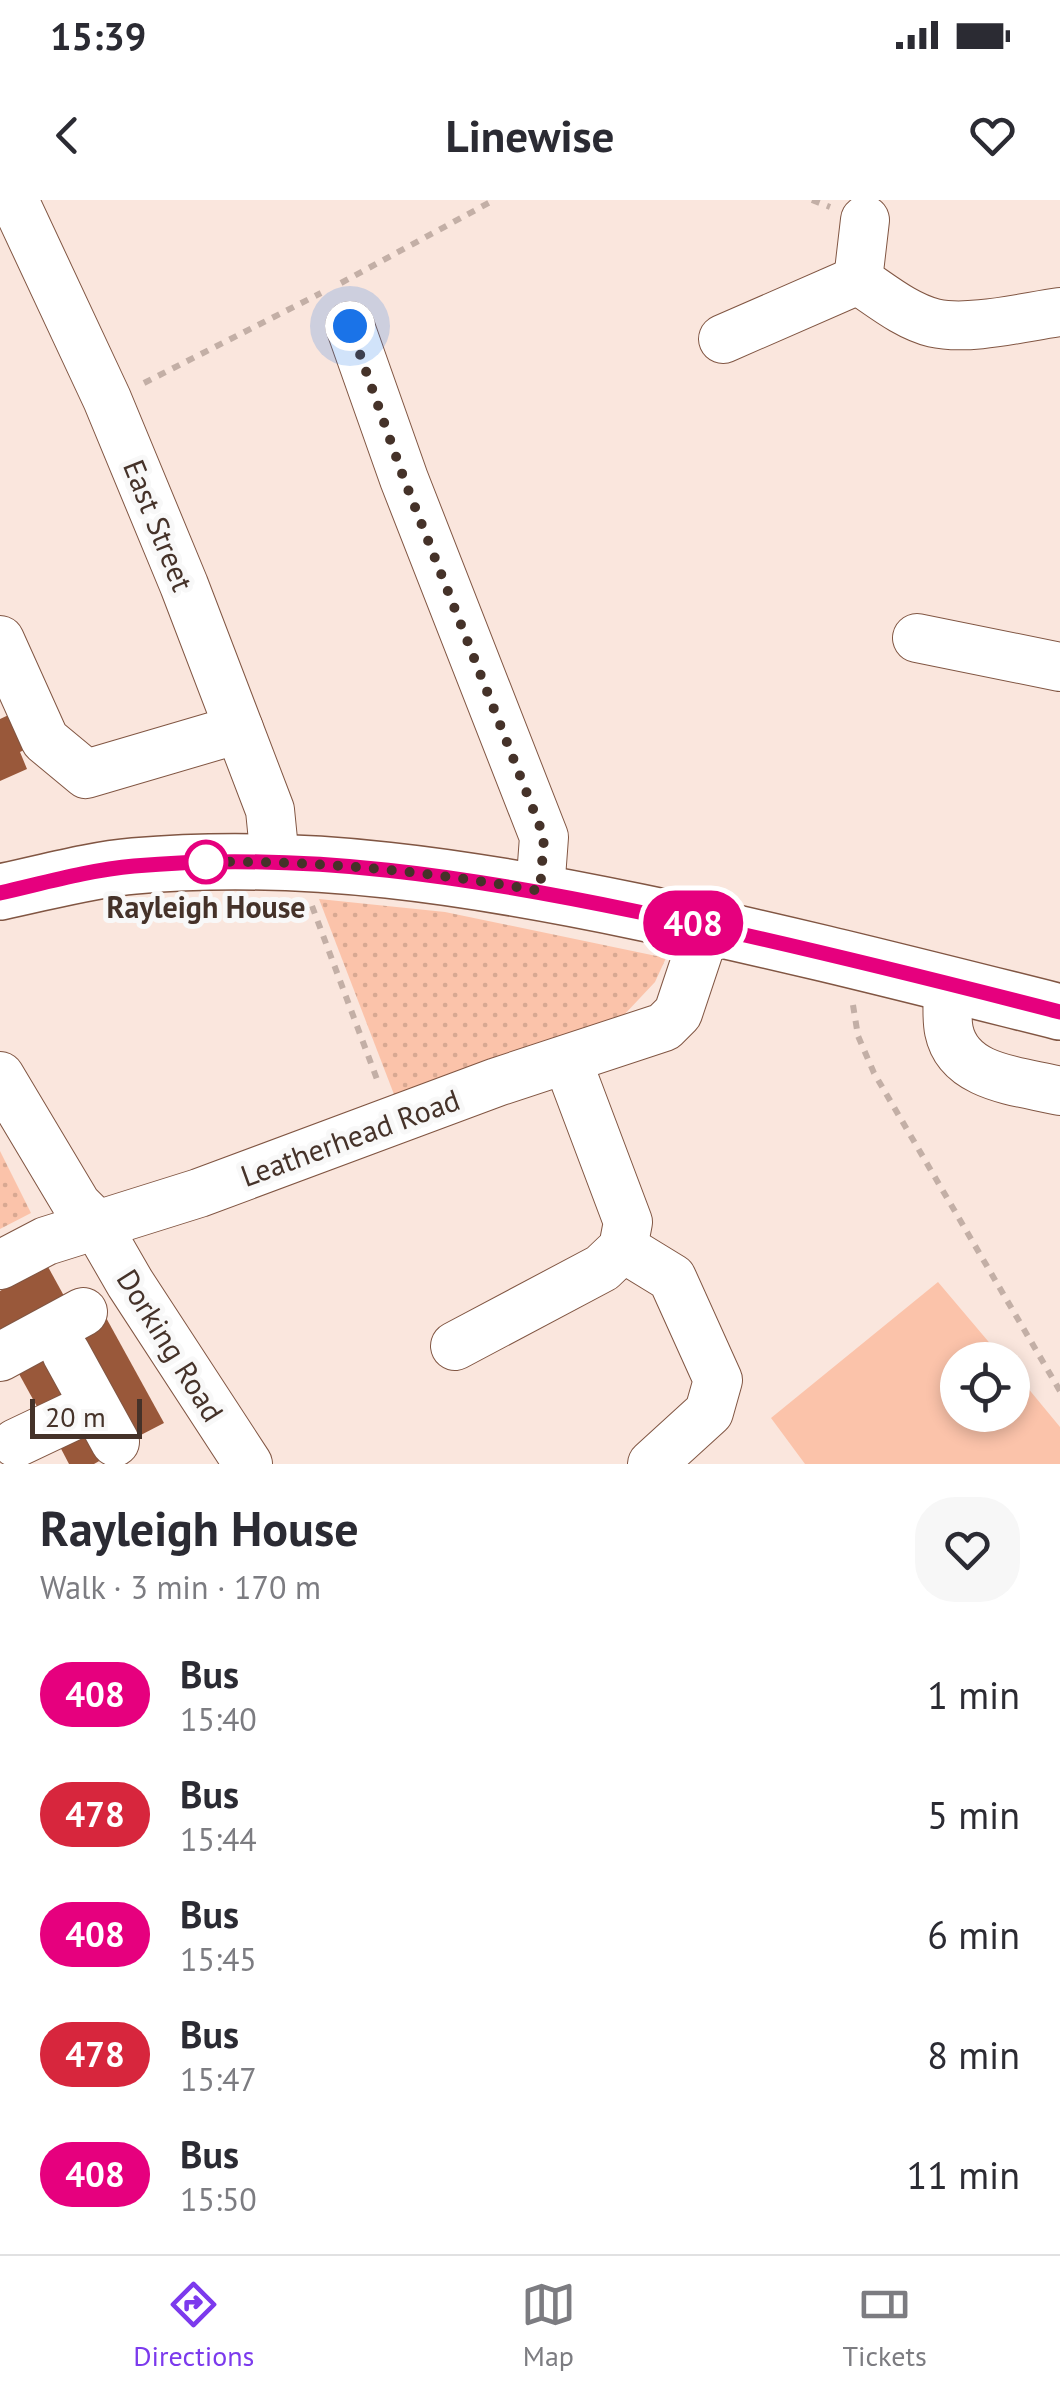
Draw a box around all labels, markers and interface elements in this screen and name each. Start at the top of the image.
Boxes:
text: 15:39 [50,11,146,60]
text: Linewise [446,106,614,164]
icon: back [40,108,95,163]
icon: heart [965,108,1020,163]
your location [325,301,375,351]
street label: East Street [115,454,203,596]
marker: Rayleigh House [185,841,227,883]
place label: Rayleigh House [106,887,306,926]
line badge: 408 [636,890,750,956]
text: 408 [663,900,723,946]
street label: Leatherhead Road [235,1079,465,1195]
street label: Dorking Road [109,1262,233,1428]
map controls [940,1342,1030,1432]
button: locate [940,1342,1030,1432]
scale bar [30,1394,142,1438]
text: 20 m [45,1398,106,1435]
text: Rayleigh House [40,1497,359,1559]
button: heart [915,1497,1020,1602]
text: Walk · 3 min · 170 m [40,1566,321,1608]
text: Bus [180,1649,239,1698]
text: 1 min [927,1670,1020,1719]
text: 408 [65,1671,125,1717]
text: 15:40 [180,1698,257,1740]
text: Bus [180,1769,239,1818]
text: 5 min [927,1790,1020,1839]
text: 478 [65,1791,125,1837]
text: 15:44 [180,1818,257,1860]
text: Bus [180,1889,239,1938]
text: 6 min [927,1910,1020,1959]
text: 408 [65,1911,125,1957]
text: 15:45 [180,1938,257,1980]
text: Bus [180,2009,239,2058]
text: 8 min [927,2030,1020,2079]
text: 478 [65,2031,125,2077]
text: 15:47 [180,2058,257,2100]
text: Bus [180,2129,239,2178]
text: 11 min [907,2150,1020,2199]
text: 408 [65,2151,125,2197]
text: 15:50 [180,2178,257,2220]
tab: Directions [133,2277,254,2374]
tab: Map [521,2277,576,2374]
tab: Tickets [842,2277,927,2374]

